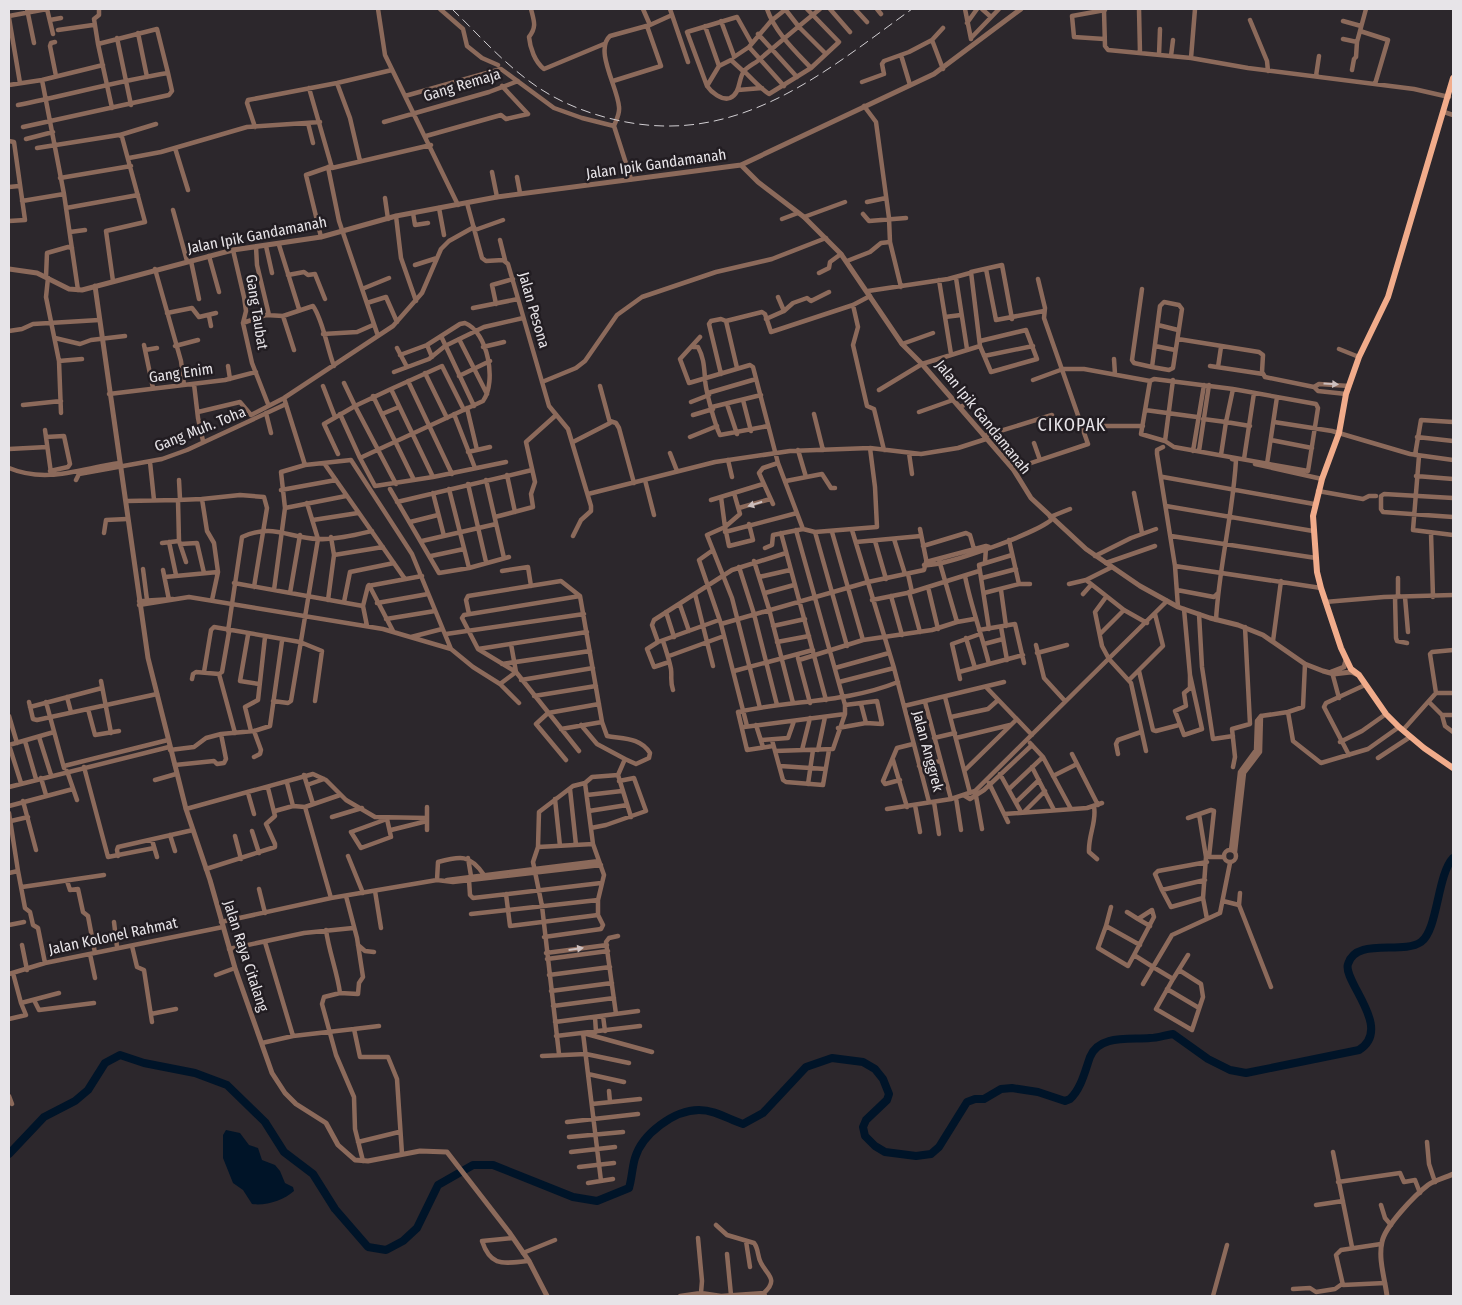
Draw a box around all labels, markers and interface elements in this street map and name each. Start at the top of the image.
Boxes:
street label: Gang Remaja [421,65,503,105]
street label: Jalan Ipik Gandamanah [585,145,727,183]
street label: Jalan Ipik Gandamanah [186,213,328,257]
street label: Jalan Pesona [515,270,553,350]
street label: Gang Taubat [242,273,272,351]
street label: Jalan Ipik Gandamanah [931,356,1035,478]
street label: Gang Enim [148,360,214,386]
one-way arrow [1323,381,1339,389]
street label: Gang Muh. Toha [152,403,248,455]
district label: CIKOPAK [1038,414,1106,436]
one-way arrow [747,500,762,508]
street label: Jalan Anggrek [909,709,947,793]
street label: Jalan Raya Citalang [220,898,272,1014]
street label: Jalan Kolonel Rahmat [47,914,179,958]
one-way arrow [569,945,585,953]

